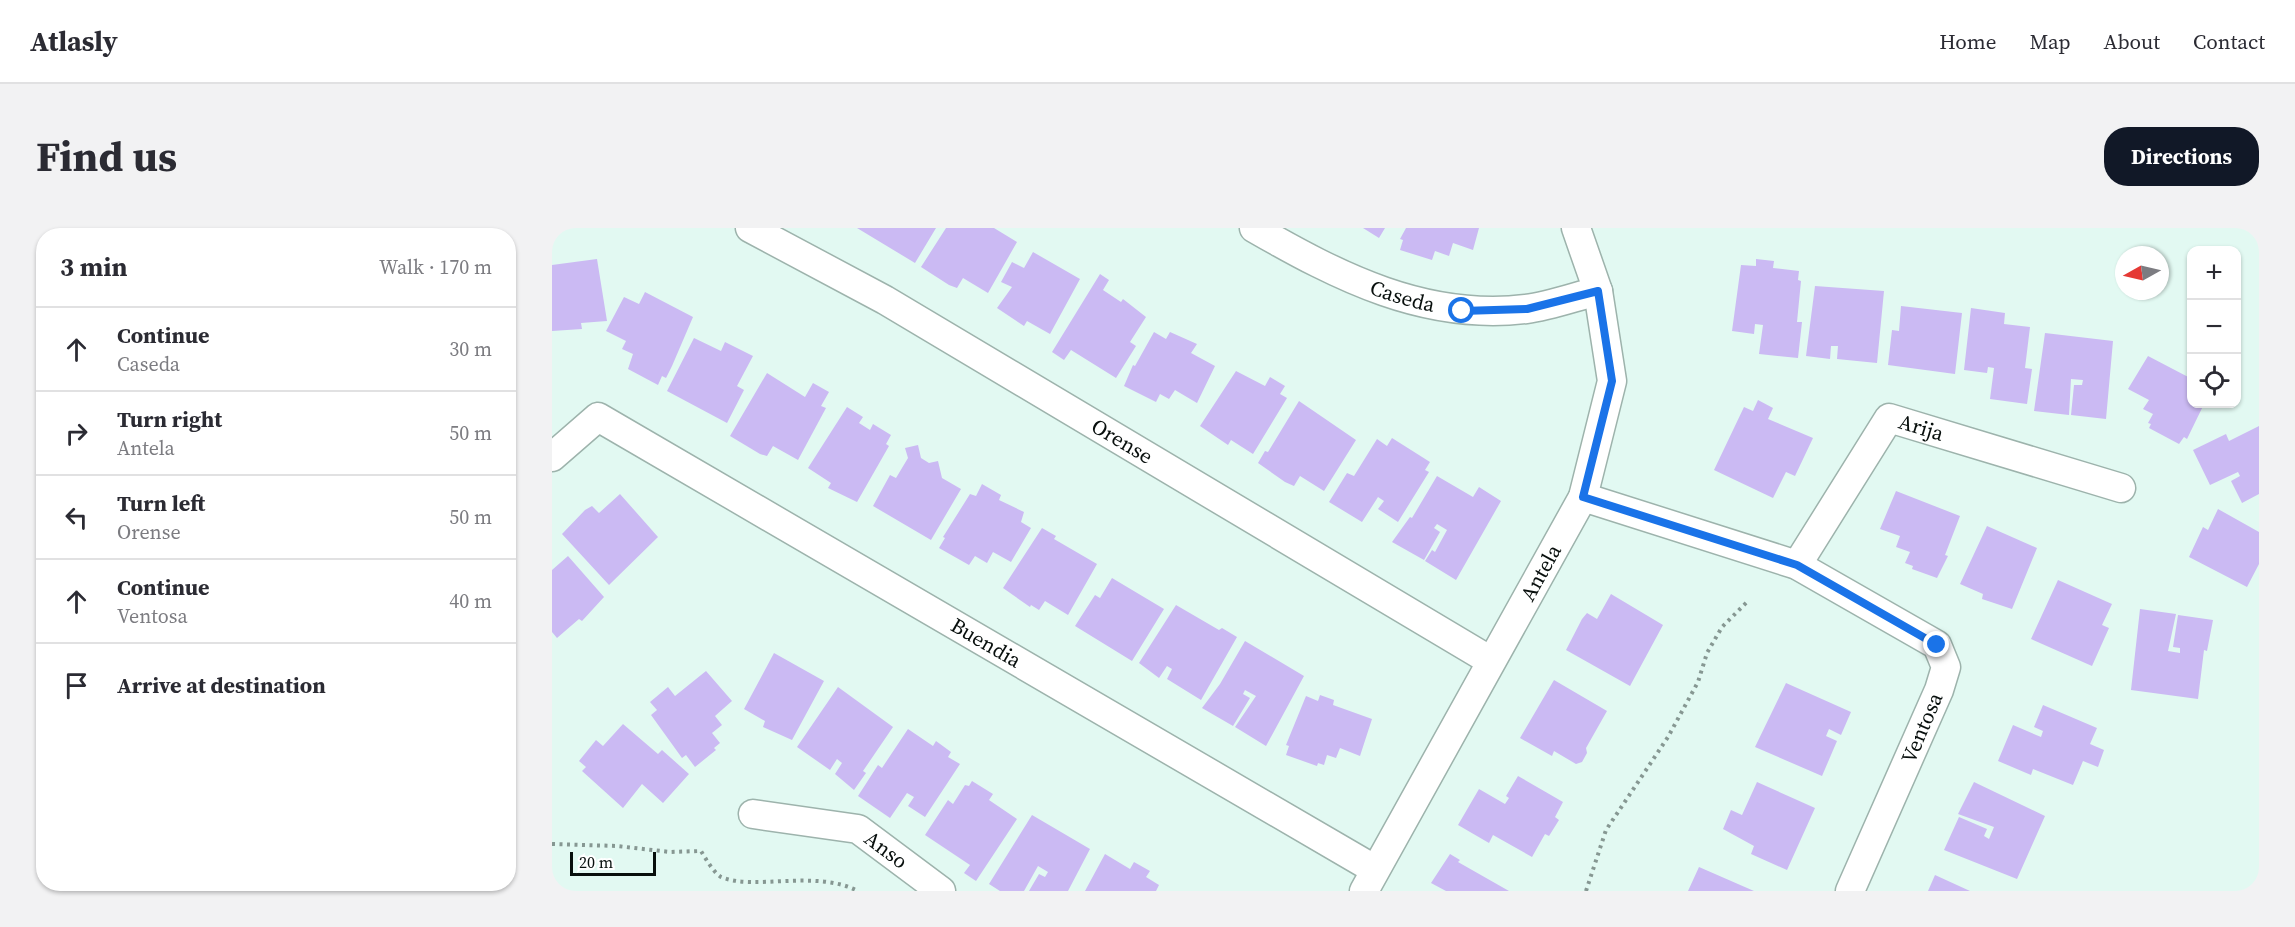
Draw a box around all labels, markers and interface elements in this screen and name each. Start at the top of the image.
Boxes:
text: Atlasly [30,22,118,60]
text: Home [1939,27,1997,56]
text: Map [2030,27,2071,56]
text: About [2104,27,2160,56]
text: Contact [2193,27,2265,56]
text: Find us [36,127,177,185]
button: Directions [2104,127,2259,186]
north arrow [2115,246,2169,300]
map controls [2187,246,2241,408]
button: + [2187,246,2241,300]
text: 3 min [60,249,127,285]
text: Walk · 170 m [379,253,492,281]
street label: Caseda [1366,273,1438,319]
route start [1448,297,1474,323]
button: − [2187,300,2241,354]
text: Continue [117,320,210,350]
icon: ahead [60,333,93,366]
text: 30 m [449,335,492,363]
text: Caseda [117,350,180,378]
button: locate [2187,354,2241,408]
text: Turn right [117,404,222,434]
street label: Arija [1895,407,1948,448]
street label: Orense [1086,411,1159,470]
icon: right [60,417,93,450]
text: 50 m [449,419,492,447]
text: Antela [117,434,175,462]
text: Turn left [117,488,205,518]
icon: left [60,501,93,534]
text: 50 m [449,503,492,531]
text: Orense [117,518,181,546]
street label: Antela [1513,539,1568,606]
text: Continue [117,572,210,602]
icon: ahead [60,585,93,618]
text: 40 m [449,587,492,615]
text: Ventosa [117,602,188,630]
street label: Buendia [946,611,1027,675]
route end [1923,631,1949,657]
icon: arrive [60,669,93,702]
text: Arrive at destination [117,670,326,700]
street label: Ventosa [1894,688,1949,768]
street label: Anso [859,824,914,875]
scale bar [570,849,656,876]
text: 20 m [579,851,613,873]

